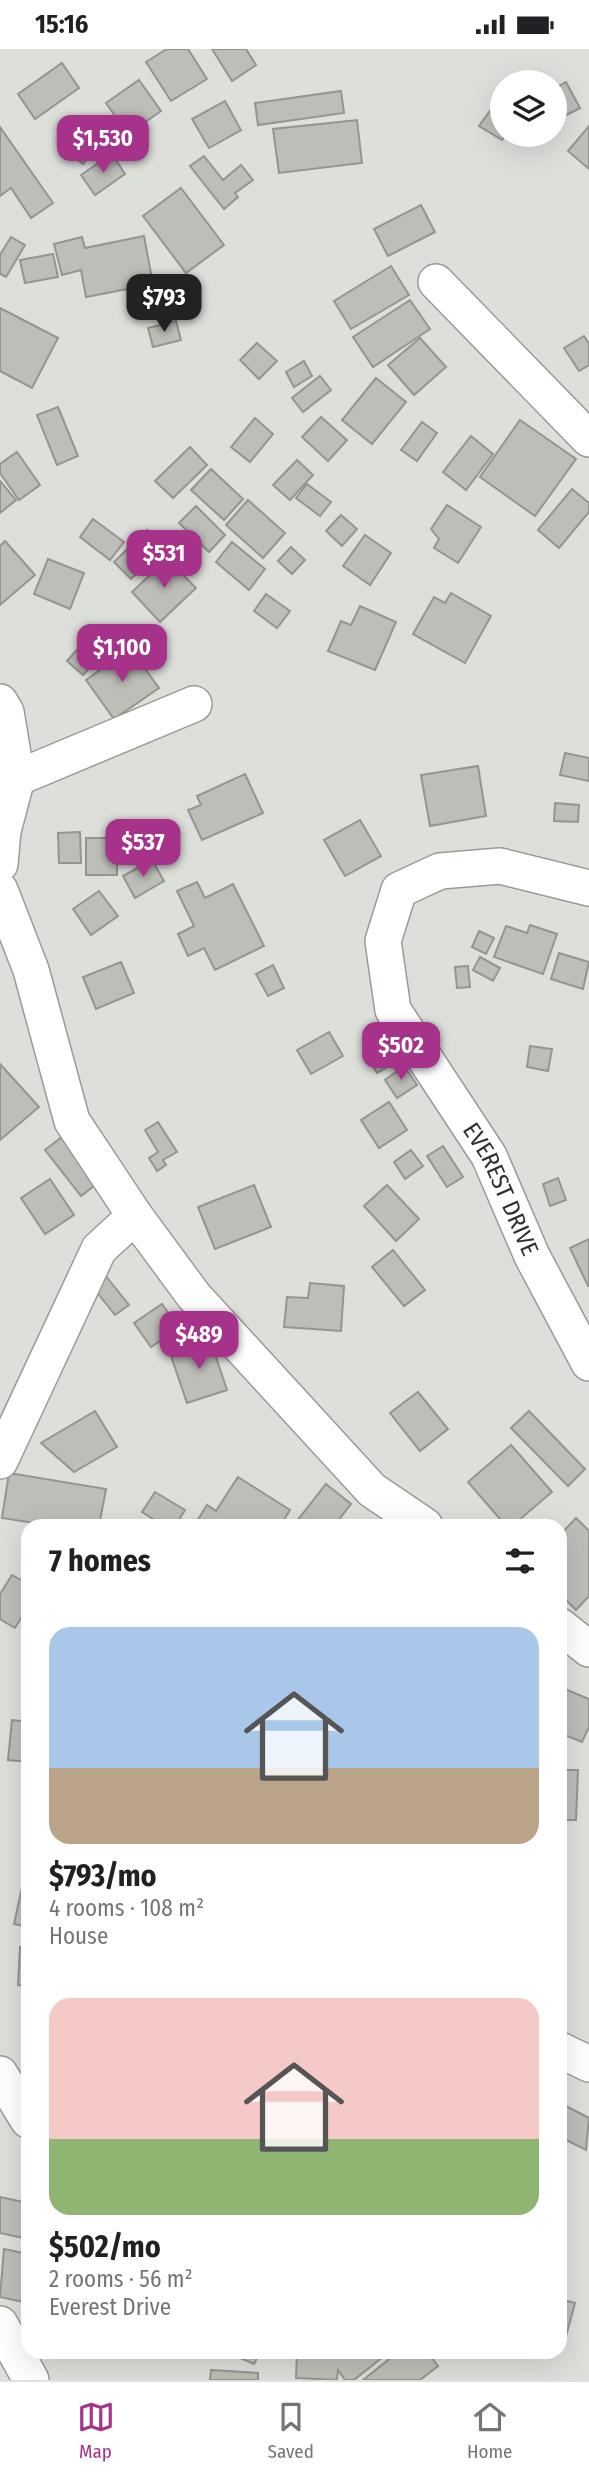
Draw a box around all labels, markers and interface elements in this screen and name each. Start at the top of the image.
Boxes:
text: 15:16 [35,9,88,40]
map controls [490,70,567,147]
button: layers [490,70,567,147]
pin: $1,530 [46,115,160,175]
text: $1,530 [73,124,133,152]
pin: $793 [123,275,205,334]
text: $793 [142,283,186,311]
pin: $531 [123,531,205,590]
text: $531 [143,539,185,567]
pin: $1,100 [65,625,179,684]
text: $1,100 [93,633,151,661]
pin: $537 [102,819,184,879]
text: $537 [121,828,165,856]
pin: $502 [360,1023,442,1082]
text: $502 [378,1031,424,1059]
street label: EVEREST DRIVE [457,1117,544,1260]
pin: $489 [158,1311,240,1371]
text: $489 [175,1320,223,1348]
icon: filters [501,1542,539,1580]
text: 7 homes [49,1543,151,1579]
icon: home [231,1673,357,1799]
text: $793/mo [49,1858,157,1894]
text: 4 rooms · 108 m² [49,1894,204,1922]
text: House [49,1922,108,1950]
icon: home [231,2044,357,2170]
text: $502/mo [49,2229,161,2265]
text: 2 rooms · 56 m² [49,2265,193,2293]
text: Everest Drive [49,2293,171,2321]
tab: Map [77,2398,115,2463]
tab: Saved [268,2398,314,2463]
tab: Home [467,2398,512,2463]

